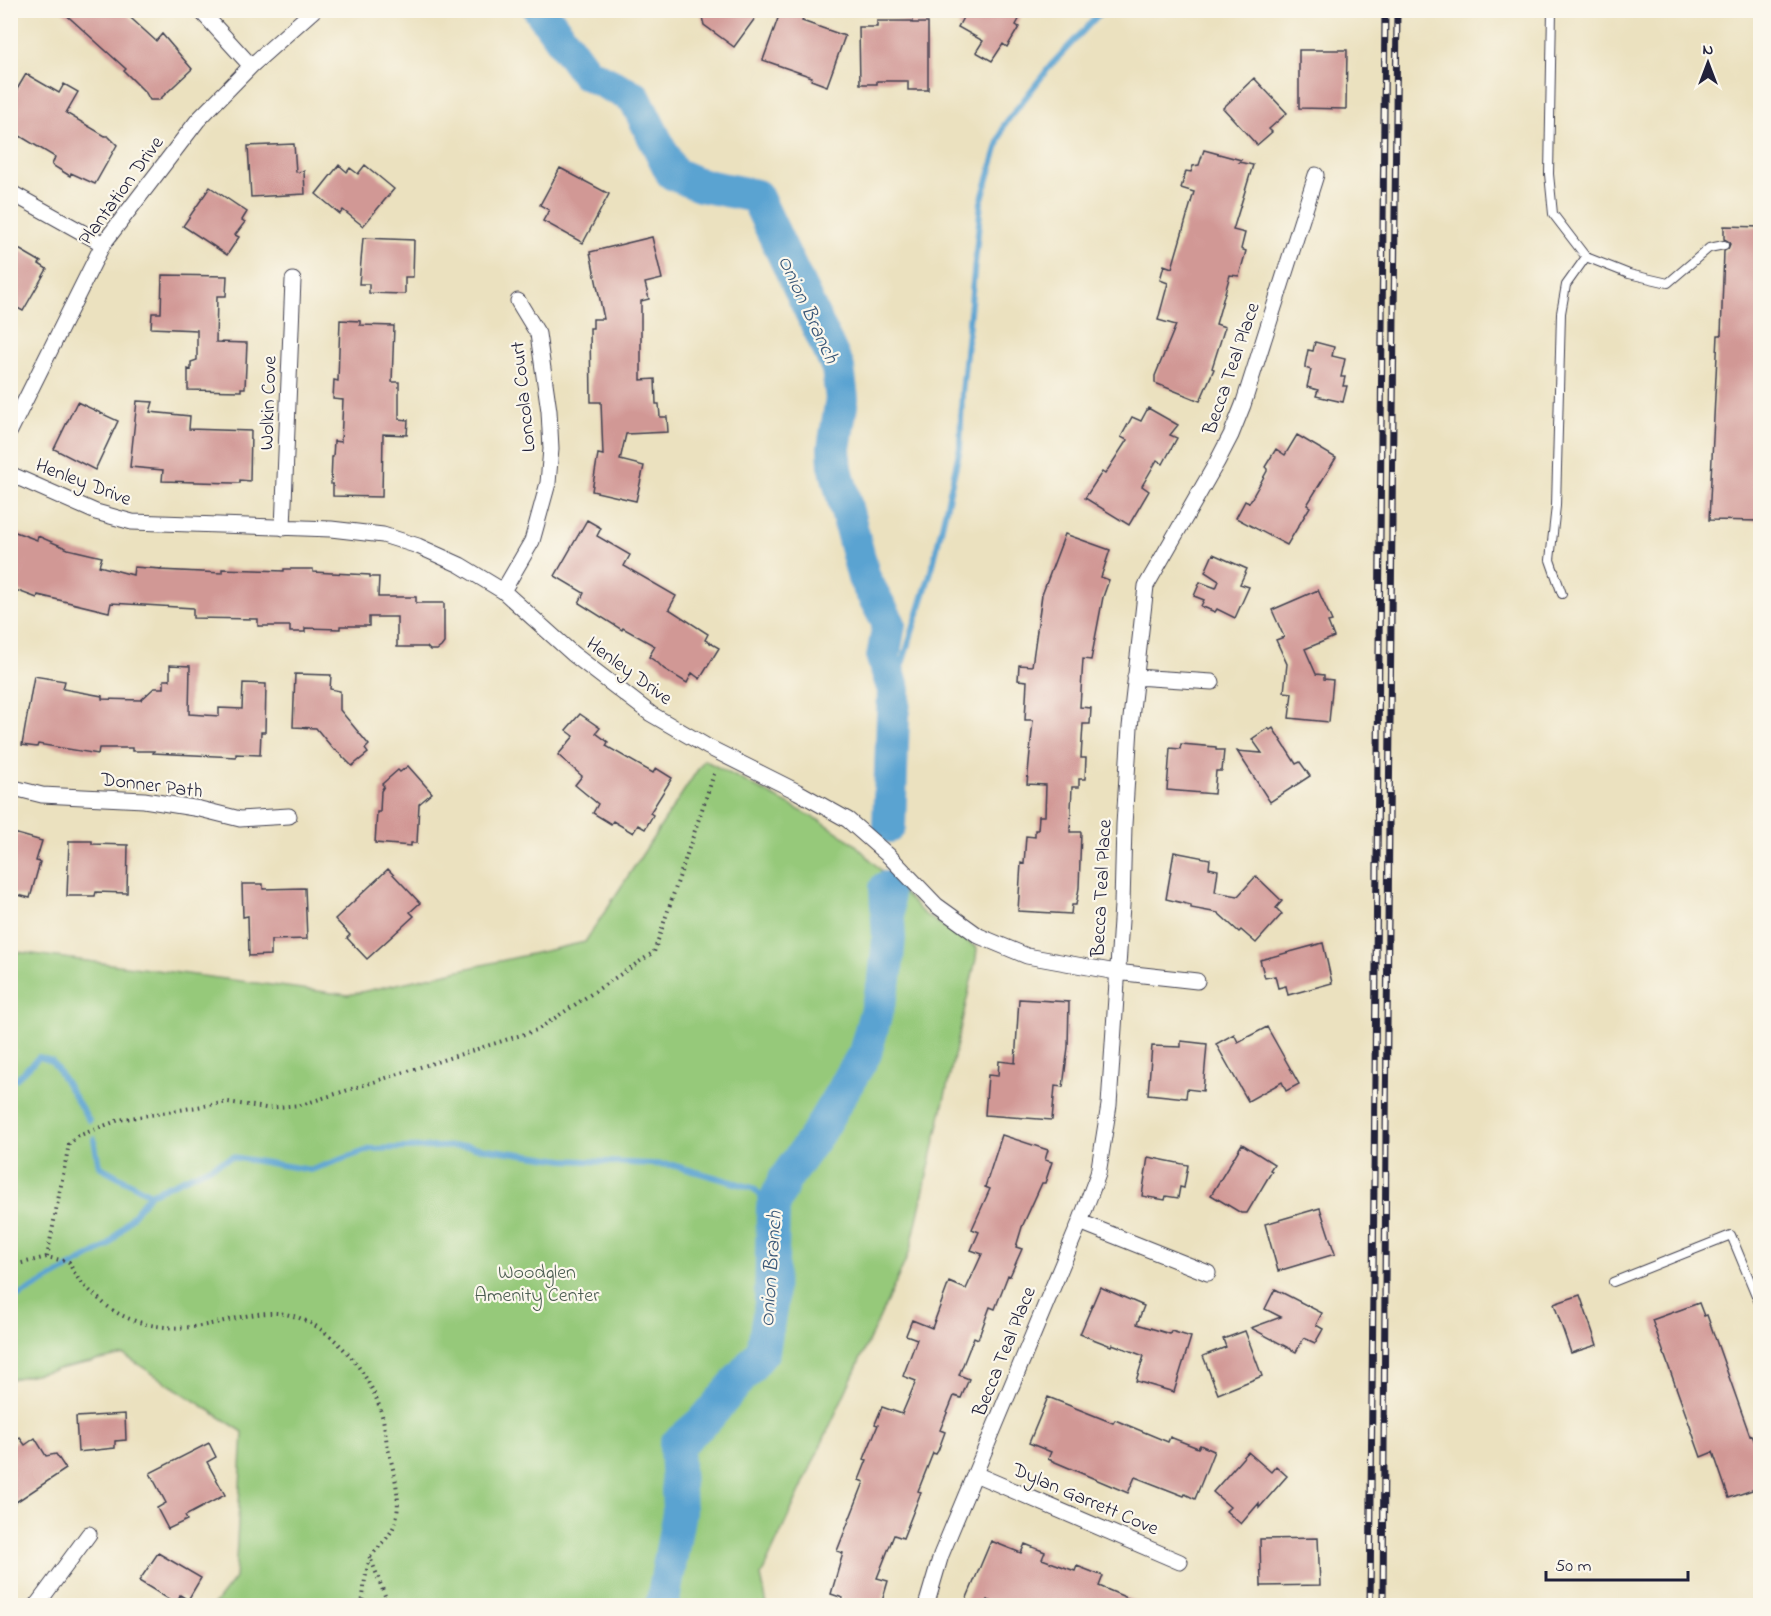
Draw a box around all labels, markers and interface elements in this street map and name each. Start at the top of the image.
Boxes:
north arrow [1678,33,1738,93]
text: N [1703,38,1714,62]
street label: Plantation Drive [72,131,172,252]
water label: Onion Branch [769,251,846,370]
street label: Becca Teal Place [1196,299,1269,440]
street label: Loncola Court [504,340,545,454]
street label: Wolkin Cove [253,355,286,451]
street label: Henley Drive [31,452,135,515]
street label: Henley Drive [579,631,678,713]
street label: Donner Path [98,766,204,807]
street label: Becca Teal Place [1084,818,1121,959]
water label: Onion Branch [753,1209,791,1328]
park label: Woodglen Amenity Center [475,1259,600,1311]
street label: Becca Teal Place [966,1283,1045,1422]
street label: Dylan Garrett Cove [1006,1456,1163,1544]
scale bar [1546,1544,1688,1582]
text: 50 m [1555,1554,1592,1580]

